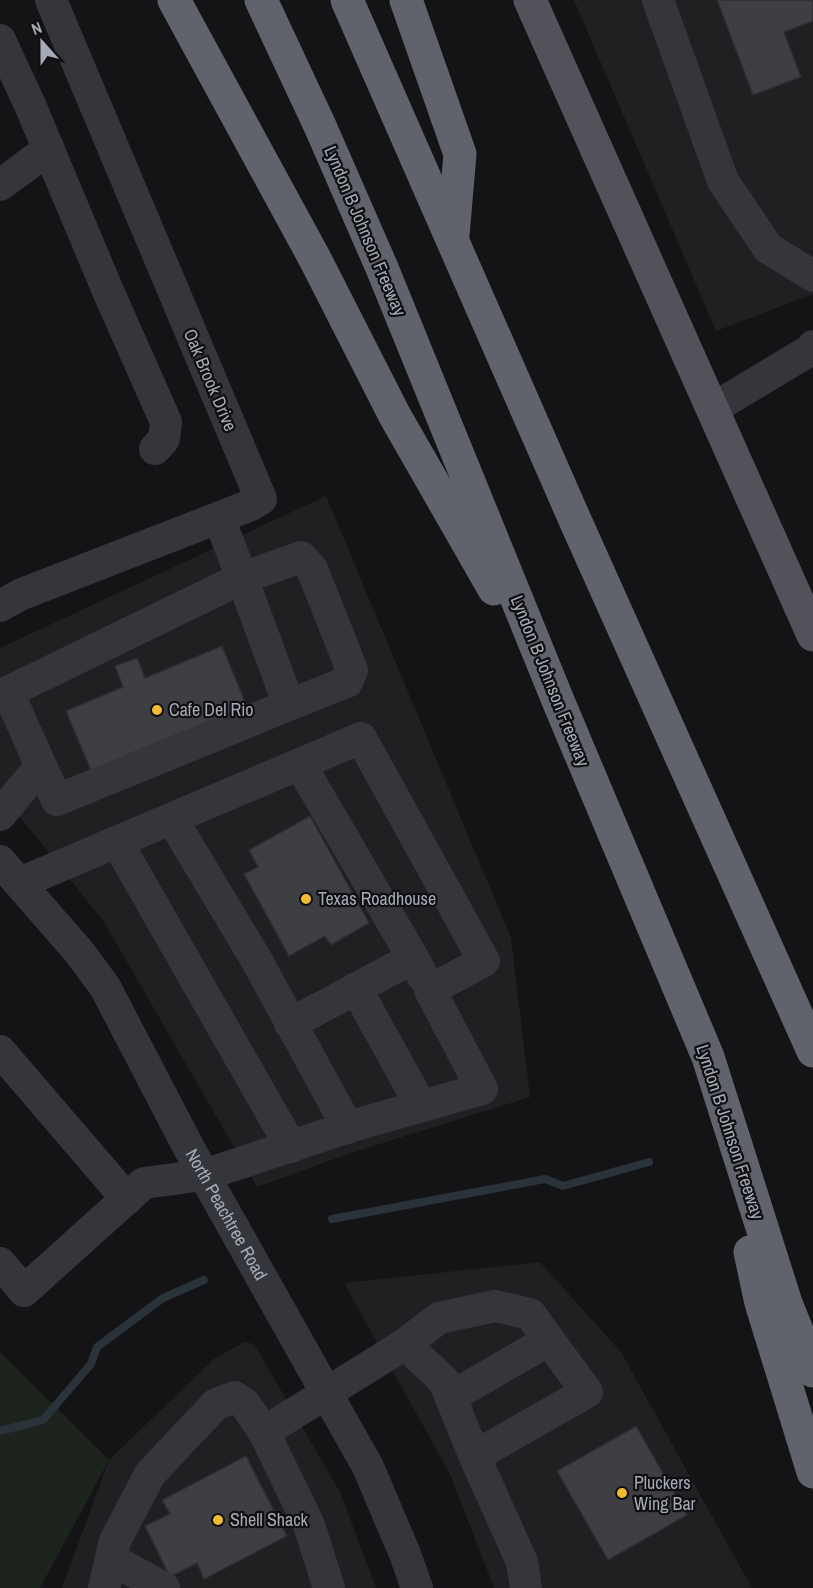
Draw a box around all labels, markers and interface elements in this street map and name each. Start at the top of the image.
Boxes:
north arrow [12,12,72,72]
text: N [28,16,45,40]
street label: Lyndon B Johnson Freeway [318,142,413,320]
street label: Oak Brook Drive [178,325,243,435]
street label: Lyndon B Johnson Freeway [505,592,596,771]
place label: Cafe Del Rio [169,697,254,722]
marker: Cafe Del Rio [150,703,164,717]
place label: Texas Roadhouse [318,886,436,911]
marker: Texas Roadhouse [299,892,313,906]
street label: Lyndon B Johnson Freeway [690,1041,771,1223]
street label: North Peachtree Road [180,1144,274,1285]
place label: Pluckers Wing Bar [634,1470,696,1516]
marker: Pluckers Wing Bar [615,1486,629,1500]
place label: Shell Shack [230,1507,309,1532]
marker: Shell Shack [211,1513,225,1527]

